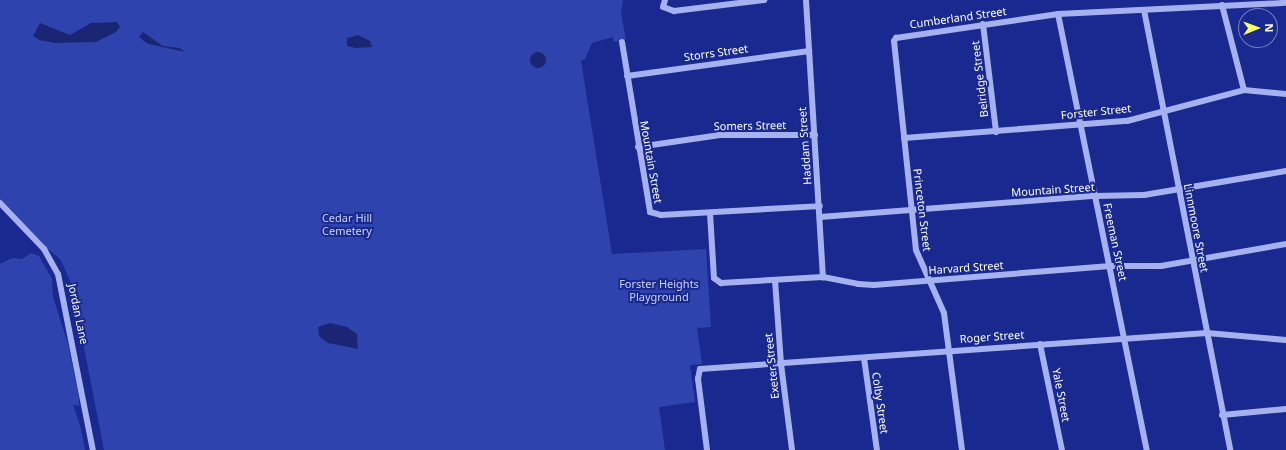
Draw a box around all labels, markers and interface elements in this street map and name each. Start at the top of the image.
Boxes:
street label: Cumberland Street [909,5,1007,31]
north arrow [1238,8,1278,48]
text: N [1262,23,1277,32]
street label: Belridge Street [969,40,991,118]
street label: Storrs Street [683,42,749,64]
street label: Forster Street [1060,102,1132,122]
street label: Haddam Street [796,107,814,185]
street label: Somers Street [714,119,786,133]
street label: Mountain Street [637,120,665,204]
street label: Princeton Street [910,168,934,252]
street label: Mountain Street [1011,181,1095,199]
street label: Linnmoore Street [1181,183,1211,273]
street label: Freeman Street [1100,202,1130,282]
park label: Cedar Hill Cemetery [322,212,372,238]
street label: Harvard Street [928,259,1004,277]
park label: Forster Heights Playground [619,278,699,304]
street label: Jordan Lane [65,283,91,345]
street label: Roger Street [959,328,1025,346]
street label: Exeter Street [762,332,782,400]
street label: Yale Street [1049,367,1073,423]
street label: Colby Street [869,371,891,435]

